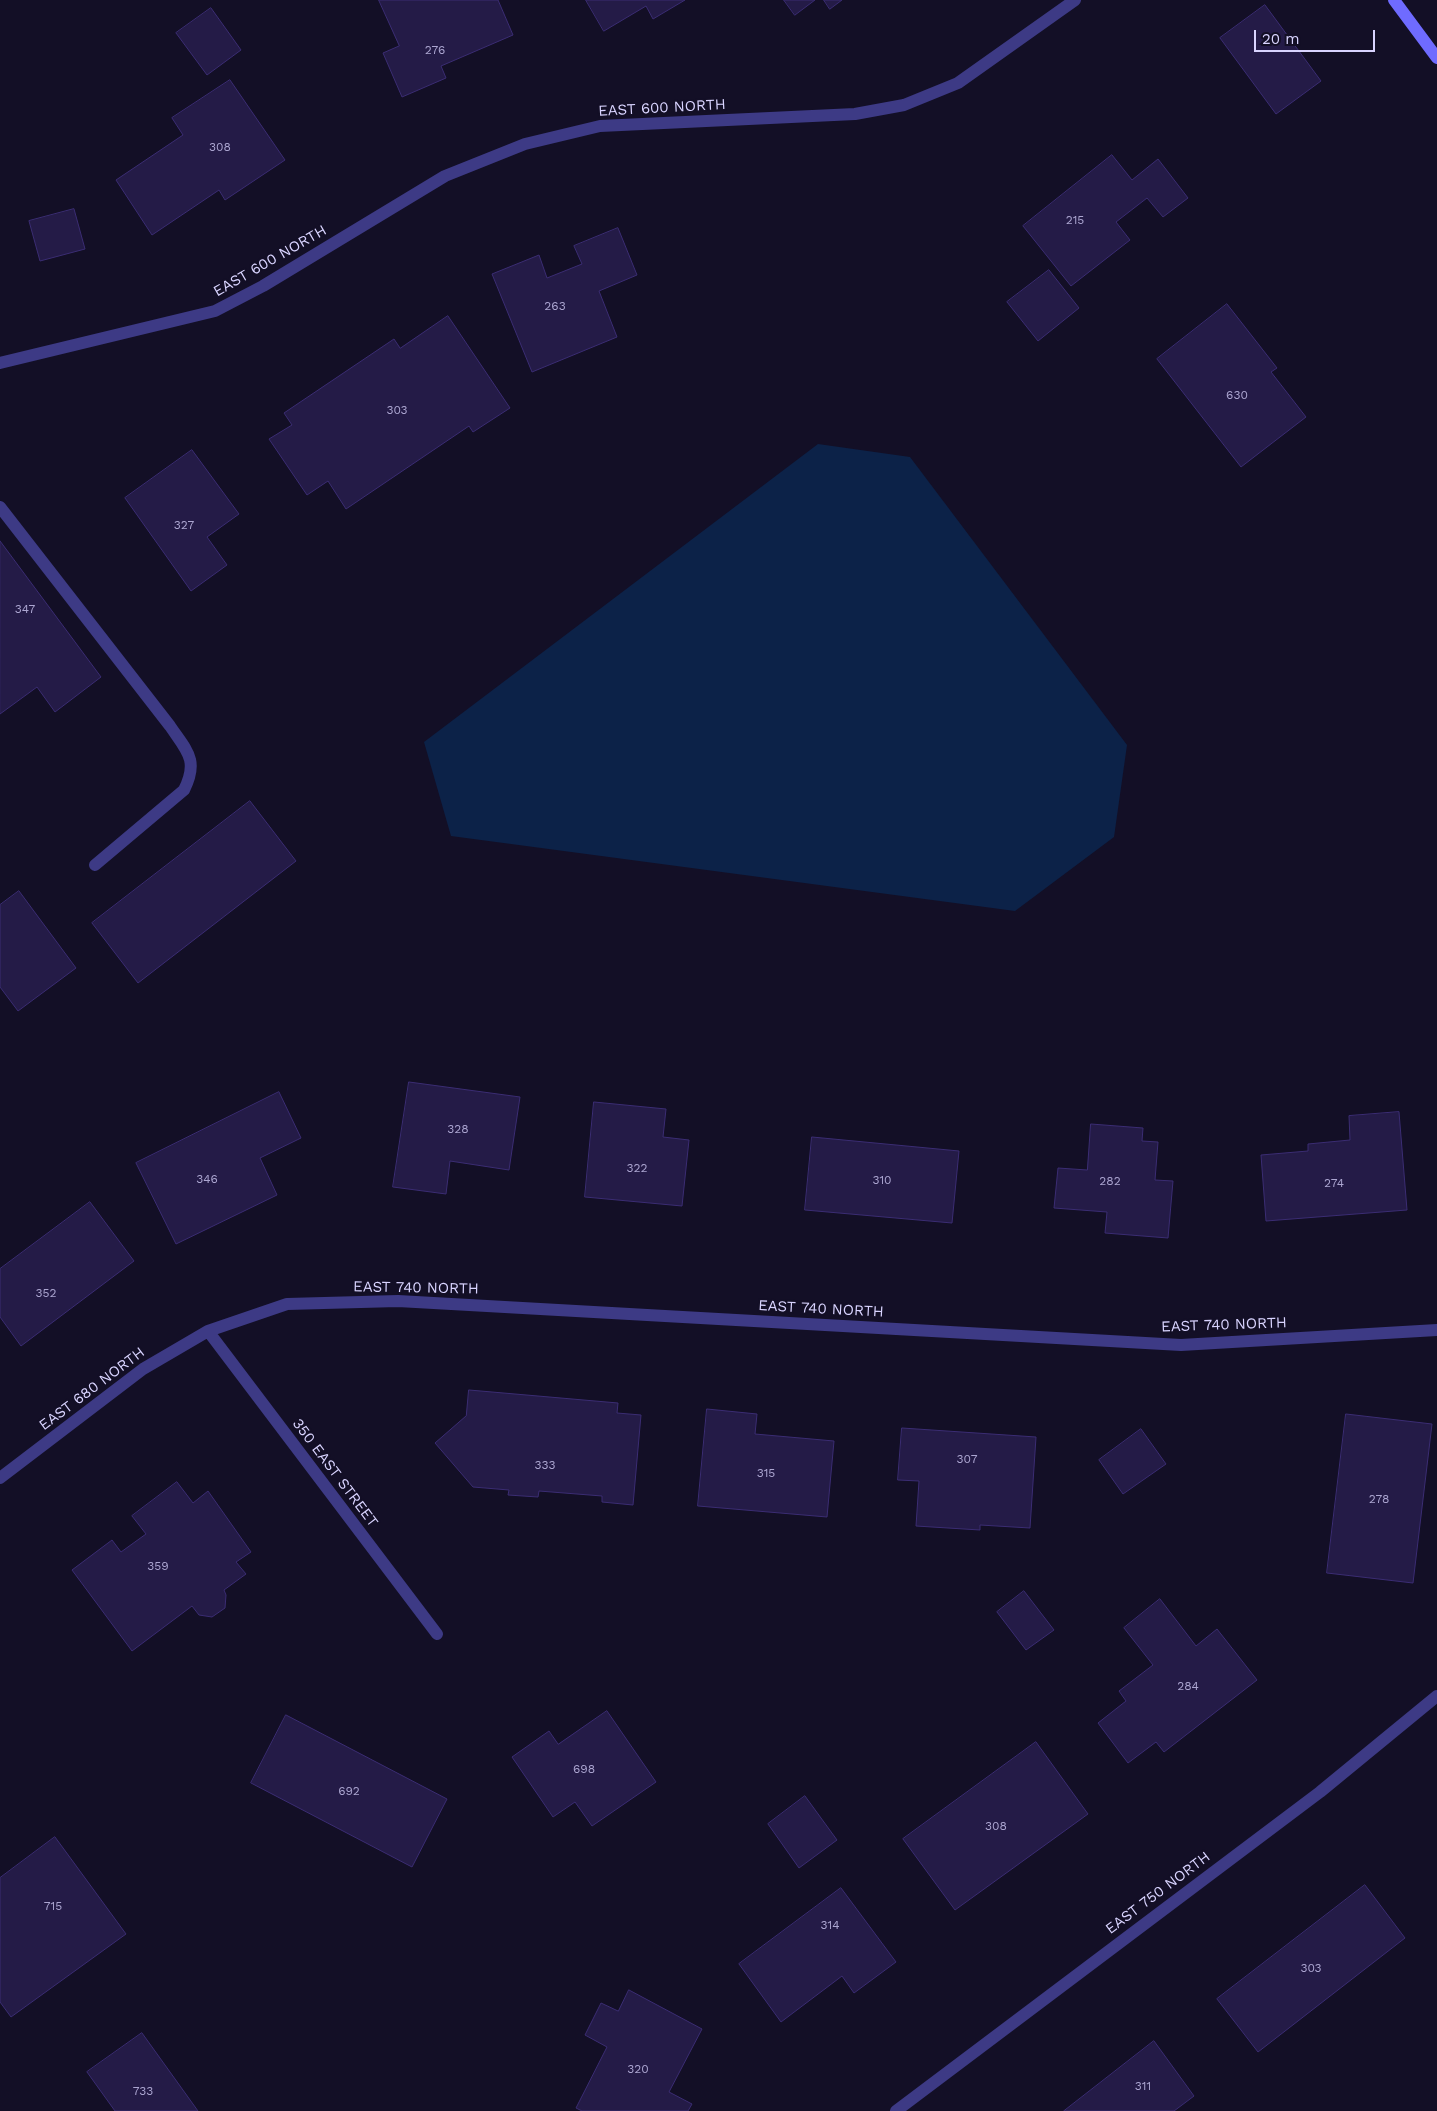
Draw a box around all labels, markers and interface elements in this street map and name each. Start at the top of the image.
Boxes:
scale bar [1257,20,1378,52]
text: 20 m [1262,30,1300,48]
house number: 276 [425,43,445,57]
street label: EAST 600 NORTH [598,96,726,120]
house number: 308 [209,140,231,154]
house number: 215 [1066,213,1084,227]
street label: EAST 600 NORTH [210,221,330,301]
house number: 263 [544,299,566,313]
house number: 630 [1226,388,1248,402]
house number: 303 [386,403,408,417]
house number: 327 [174,518,194,532]
house number: 347 [15,602,35,616]
house number: 328 [447,1122,469,1136]
house number: 322 [627,1161,647,1175]
house number: 346 [196,1172,218,1186]
house number: 310 [872,1173,892,1187]
house number: 282 [1099,1174,1121,1188]
house number: 274 [1324,1176,1344,1190]
street label: EAST 740 NORTH [353,1278,479,1298]
house number: 352 [36,1286,56,1300]
street label: EAST 740 NORTH [758,1297,884,1321]
street label: EAST 740 NORTH [1161,1314,1287,1336]
street label: EAST 680 NORTH [36,1343,148,1435]
street label: 350 EAST STREET [288,1415,382,1531]
house number: 307 [957,1452,977,1466]
house number: 333 [535,1458,555,1472]
house number: 315 [757,1466,775,1480]
house number: 278 [1369,1492,1389,1506]
house number: 359 [147,1559,169,1573]
house number: 284 [1177,1679,1199,1693]
house number: 698 [573,1762,595,1776]
house number: 692 [338,1784,360,1798]
house number: 308 [985,1819,1007,1833]
street label: EAST 750 NORTH [1102,1848,1214,1938]
house number: 715 [44,1899,62,1913]
house number: 314 [820,1918,840,1932]
house number: 303 [1300,1961,1322,1975]
house number: 320 [627,2062,649,2076]
house number: 311 [1135,2079,1151,2093]
house number: 733 [133,2084,153,2098]

